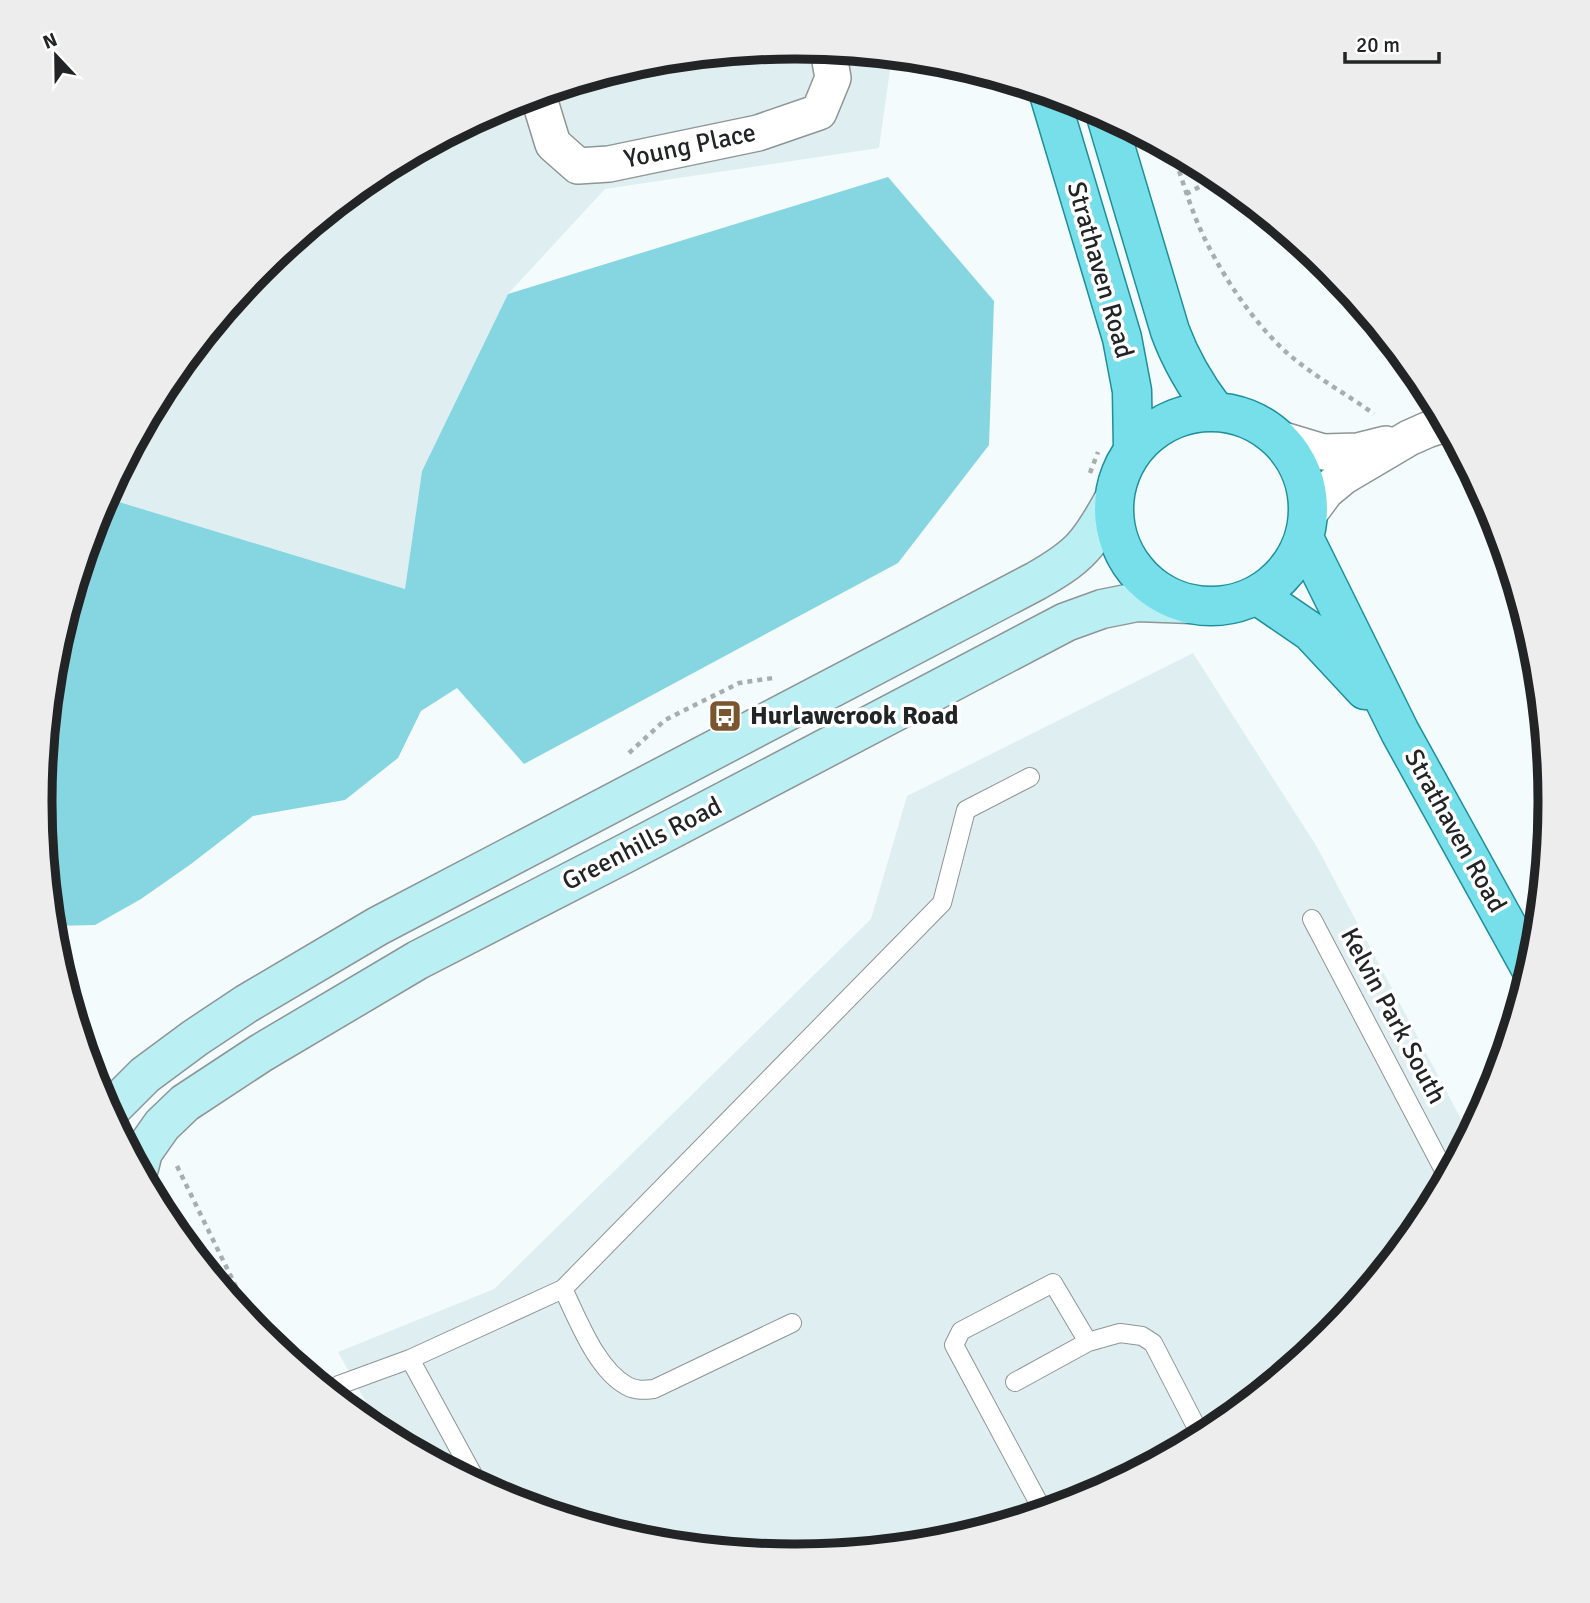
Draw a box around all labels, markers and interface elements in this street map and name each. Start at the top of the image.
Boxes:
north arrow [21,21,91,91]
scale bar [1345,21,1440,65]
text: N [39,28,61,55]
text: 20 m [1356,32,1400,58]
street label: Young Place [621,116,759,176]
street label: Strathaven Road [1060,178,1140,362]
bus stop icon: Hurlawcrook Road [706,697,744,735]
place label: Hurlawcrook Road [750,700,958,732]
street label: Strathaven Road [1397,744,1513,918]
street label: Greenhills Road [557,790,727,898]
street label: Kelvin Park South [1333,922,1453,1110]

